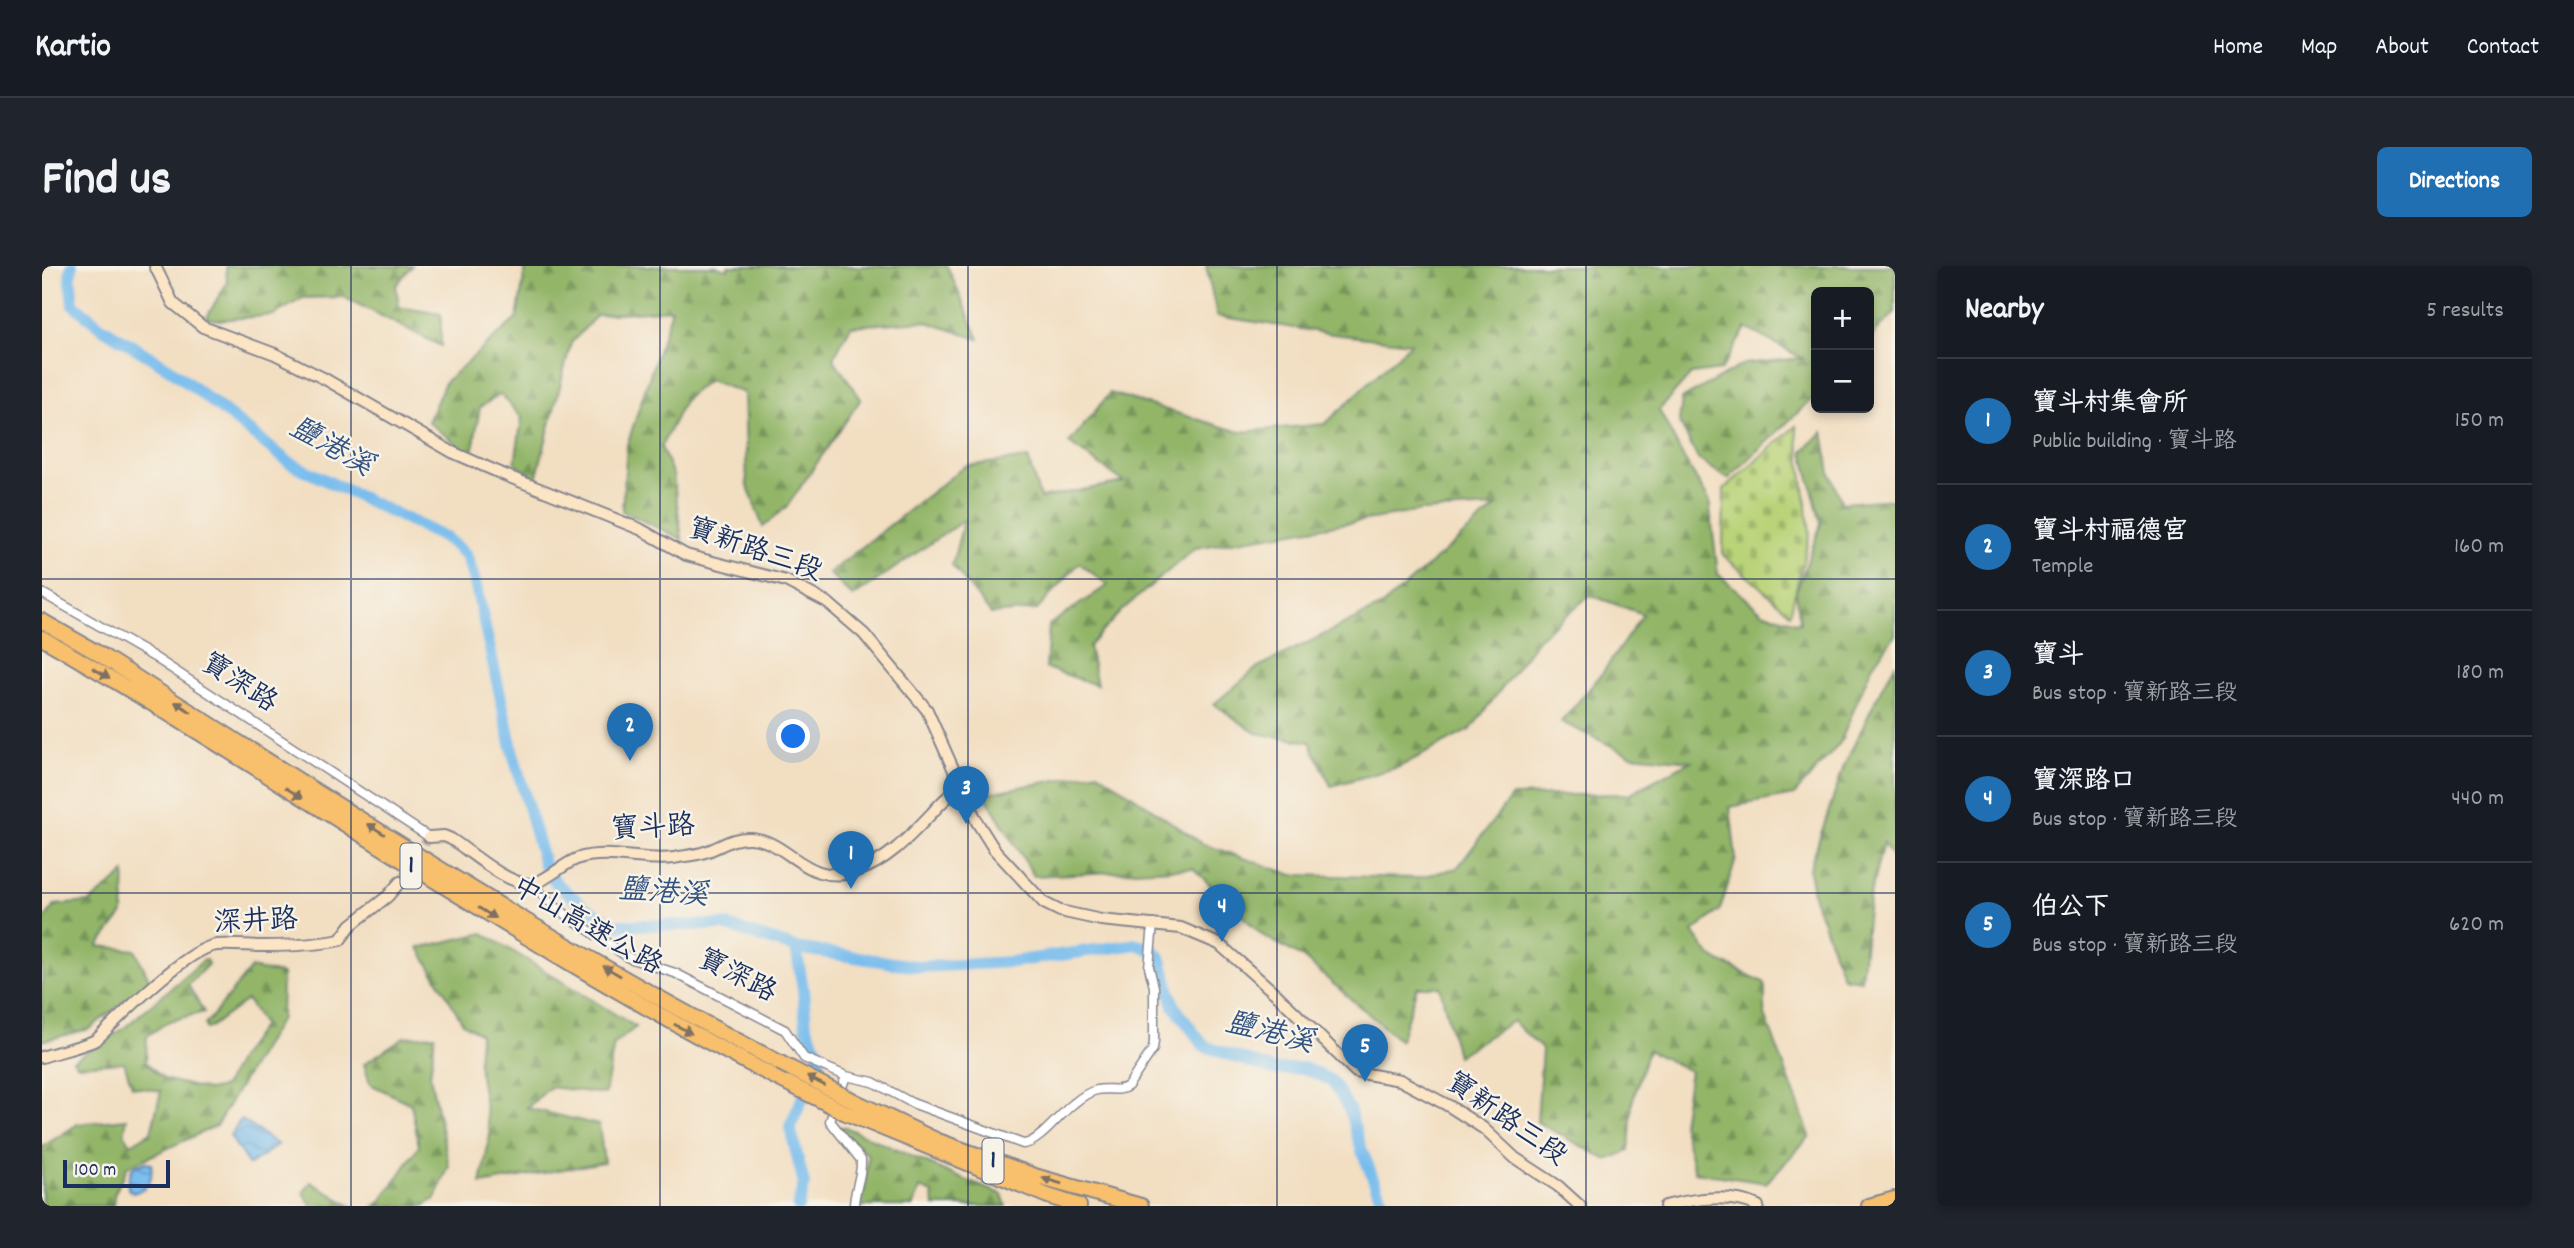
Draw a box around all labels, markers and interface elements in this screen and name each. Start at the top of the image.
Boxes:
text: Kartio [35,25,111,72]
text: Home [2213,31,2263,65]
text: Map [2301,31,2337,65]
text: About [2375,31,2429,65]
text: Contact [2467,31,2539,65]
text: Find us [42,147,171,217]
button: Directions [2377,147,2532,217]
map controls [1811,287,1874,413]
button: + [1811,287,1874,350]
text: Nearby [1965,290,2043,333]
text: 5 results [2426,295,2504,328]
button: − [1811,350,1874,413]
text: 寶斗村集會所 [2032,386,2188,423]
text: 1 [1985,405,1991,438]
text: 150 m [2455,405,2504,438]
water label: 鹽港溪 [280,408,382,491]
text: Public building · 寶斗路 [2032,426,2237,459]
street label: 寶新路三段 [681,510,827,594]
text: 寶斗村福德宮 [2032,514,2188,551]
text: 2 [1983,531,1993,564]
text: 160 m [2454,531,2504,564]
text: Temple [2032,551,2093,584]
text: 寶斗 [2032,638,2084,675]
street label: 寶深路 [192,645,284,725]
text: 3 [1983,657,1993,690]
text: 180 m [2456,657,2504,690]
one-way arrow [91,667,110,680]
text: Bus stop · 寶新路三段 [2032,678,2238,711]
one-way arrow [174,701,193,714]
pin: 2 [607,703,653,761]
your location [776,719,810,753]
text: 寶深路口 [2032,764,2136,801]
pin: 3 [943,766,989,824]
text: 4 [1983,783,1993,816]
text: 440 m [2451,783,2504,816]
one-way arrow [284,787,304,800]
text: Bus stop · 寶新路三段 [2032,804,2238,837]
street label: 寶斗路 [610,808,696,852]
one-way arrow [366,822,385,835]
pin: 1 [828,831,874,889]
road number: 1 [400,844,422,888]
street label: 中山高速公路 [503,869,669,987]
water label: 鹽港溪 [617,870,711,920]
pin: 4 [1199,884,1245,942]
text: 伯公下 [2032,890,2110,927]
street label: 深井路 [213,902,299,946]
one-way arrow [478,907,497,920]
text: 5 [1983,909,1993,942]
text: 620 m [2449,909,2504,942]
text: Bus stop · 寶新路三段 [2032,930,2238,963]
street label: 寶深路 [689,941,783,1015]
one-way arrow [603,965,622,978]
water label: 鹽港溪 [1220,1003,1320,1067]
one-way arrow [673,1023,693,1035]
pin: 5 [1342,1024,1388,1082]
street label: 寶新路三段 [1436,1064,1574,1178]
one-way arrow [806,1076,826,1087]
road number: 1 [982,1139,1004,1184]
scale bar [63,1157,170,1189]
text: 100 m [74,1158,116,1185]
one-way arrow [1041,1175,1062,1185]

